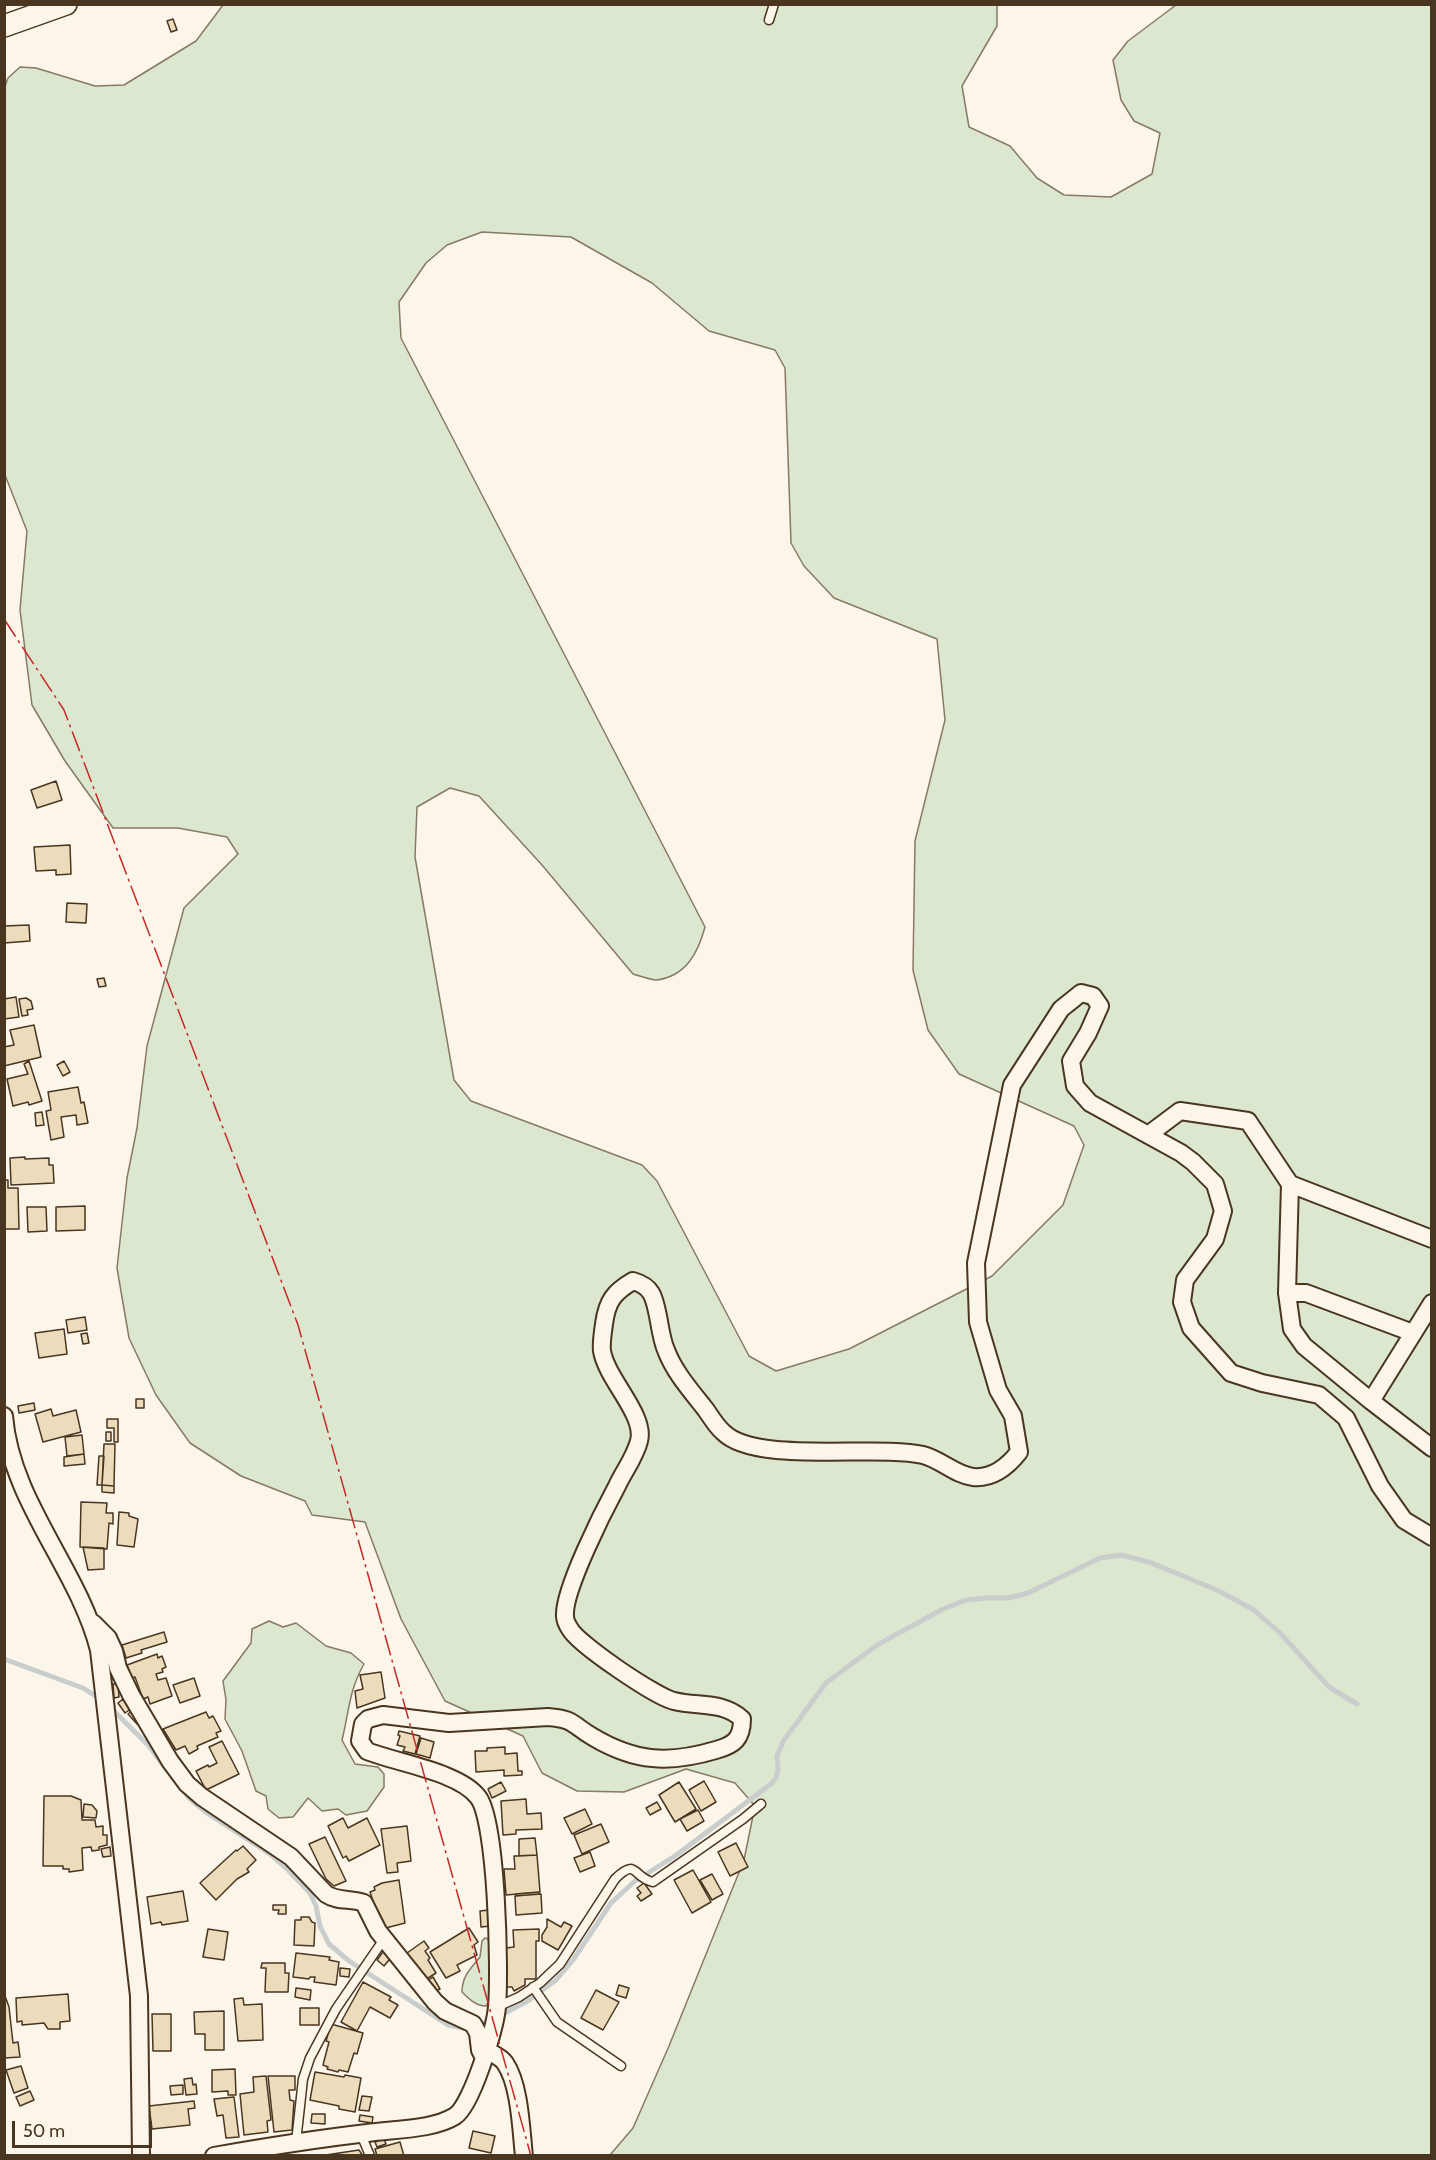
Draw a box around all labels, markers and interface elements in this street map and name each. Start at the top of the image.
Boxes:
scale bar [15,2109,154,2147]
text: 50 m [23,2120,65,2142]

